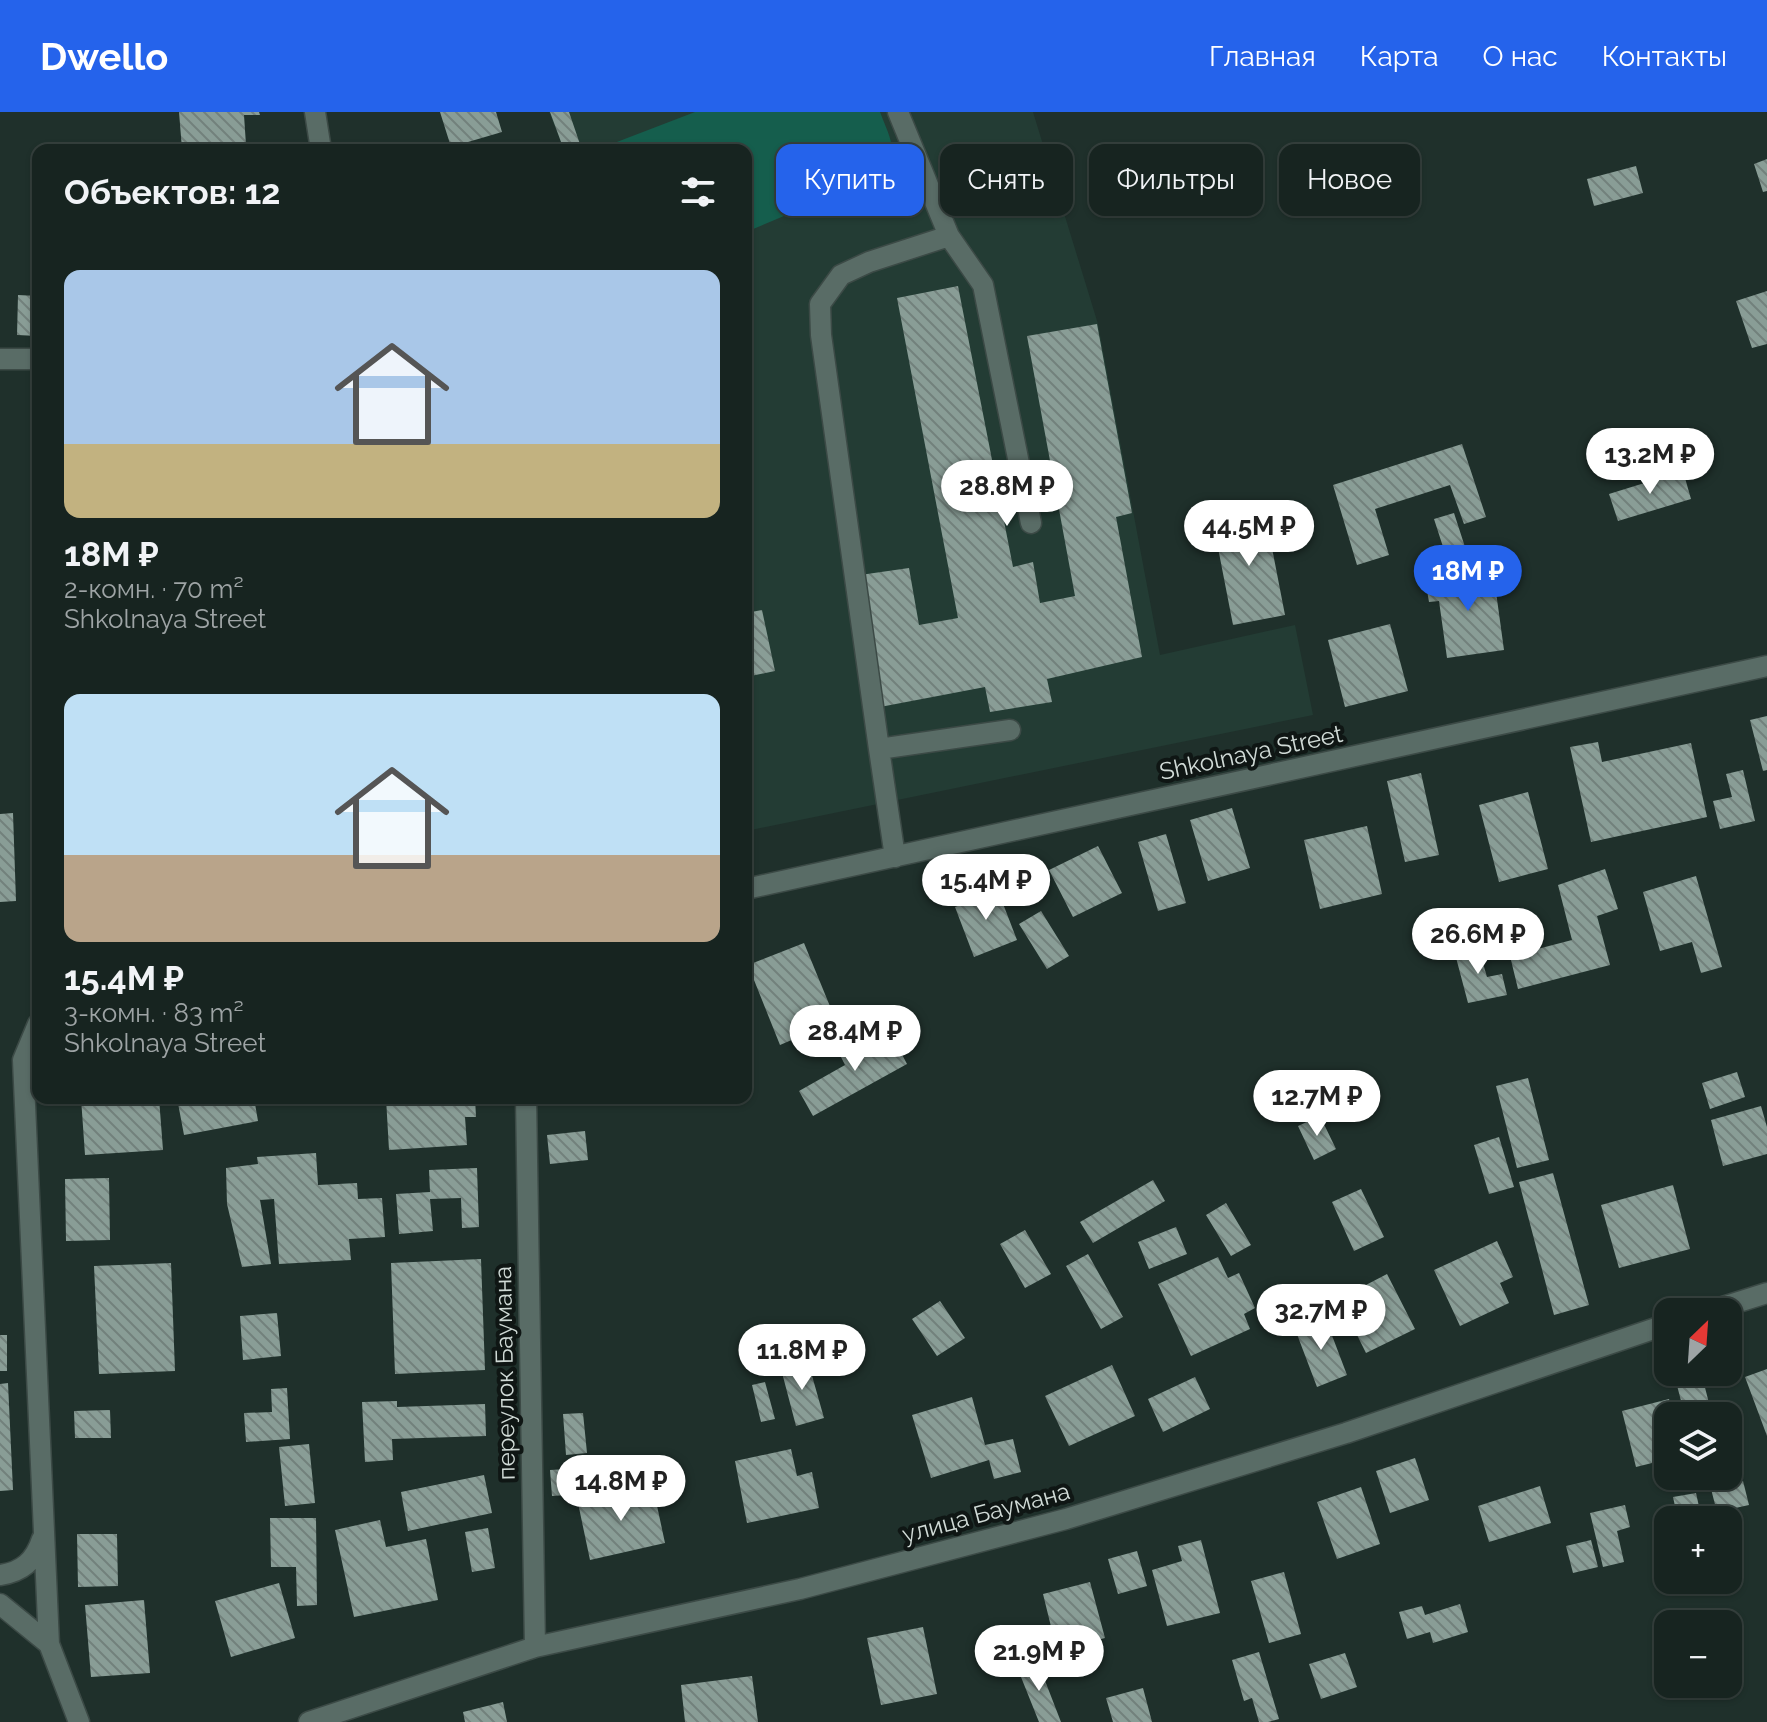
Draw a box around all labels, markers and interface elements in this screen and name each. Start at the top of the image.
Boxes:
text: Dwello [40,34,168,79]
text: Главная [1209,40,1316,73]
text: Карта [1360,40,1439,73]
text: О нас [1483,40,1558,73]
text: Контакты [1602,40,1727,73]
chip: Купить [776,144,924,216]
chip: Снять [940,144,1073,216]
chip: Фильтры [1089,144,1263,216]
chip: Новое [1279,144,1420,216]
icon: filters [676,170,720,214]
text: Объектов: 12 [64,172,280,212]
icon: home [320,322,464,466]
pin: 13.2M ₽ [1576,428,1724,496]
text: 13.2M ₽ [1604,439,1696,469]
pin: 28.8M ₽ [933,460,1081,528]
text: 28.8M ₽ [959,471,1055,501]
pin: 44.5M ₽ [1175,500,1323,568]
text: 44.5M ₽ [1202,511,1296,541]
text: 18M ₽ [64,534,159,574]
pin: 18M ₽ [1412,545,1524,613]
text: 18M ₽ [1432,556,1504,586]
text: 2-комн. · 70 m² [64,574,244,604]
text: Shkolnaya Street [64,604,266,634]
street label: Shkolnaya Street [1157,719,1345,786]
icon: home [320,746,464,890]
pin: 15.4M ₽ [912,854,1060,922]
text: 15.4M ₽ [940,865,1032,895]
pin: 26.6M ₽ [1404,908,1552,976]
text: 26.6M ₽ [1430,919,1526,949]
text: 15.4M ₽ [64,958,184,998]
text: 3-комн. · 83 m² [64,998,244,1028]
pin: 28.4M ₽ [781,1005,929,1073]
text: 28.4M ₽ [808,1016,902,1046]
text: Shkolnaya Street [64,1028,266,1058]
pin: 12.7M ₽ [1243,1070,1391,1138]
text: 12.7M ₽ [1271,1081,1363,1111]
street label: переулок Баумана [488,1266,521,1480]
pin: 32.7M ₽ [1247,1284,1395,1352]
text: 32.7M ₽ [1275,1295,1367,1325]
north arrow [1654,1298,1742,1386]
map controls [1654,1298,1742,1698]
pin: 11.8M ₽ [728,1324,876,1392]
text: 11.8M ₽ [756,1335,848,1365]
button: layers [1654,1402,1742,1490]
pin: 14.8M ₽ [547,1455,695,1523]
text: 14.8M ₽ [574,1466,668,1496]
street label: улица Баумана [899,1476,1073,1549]
button: + [1654,1506,1742,1594]
button: − [1654,1610,1742,1698]
pin: 21.9M ₽ [965,1625,1113,1693]
text: 21.9M ₽ [993,1636,1085,1666]

